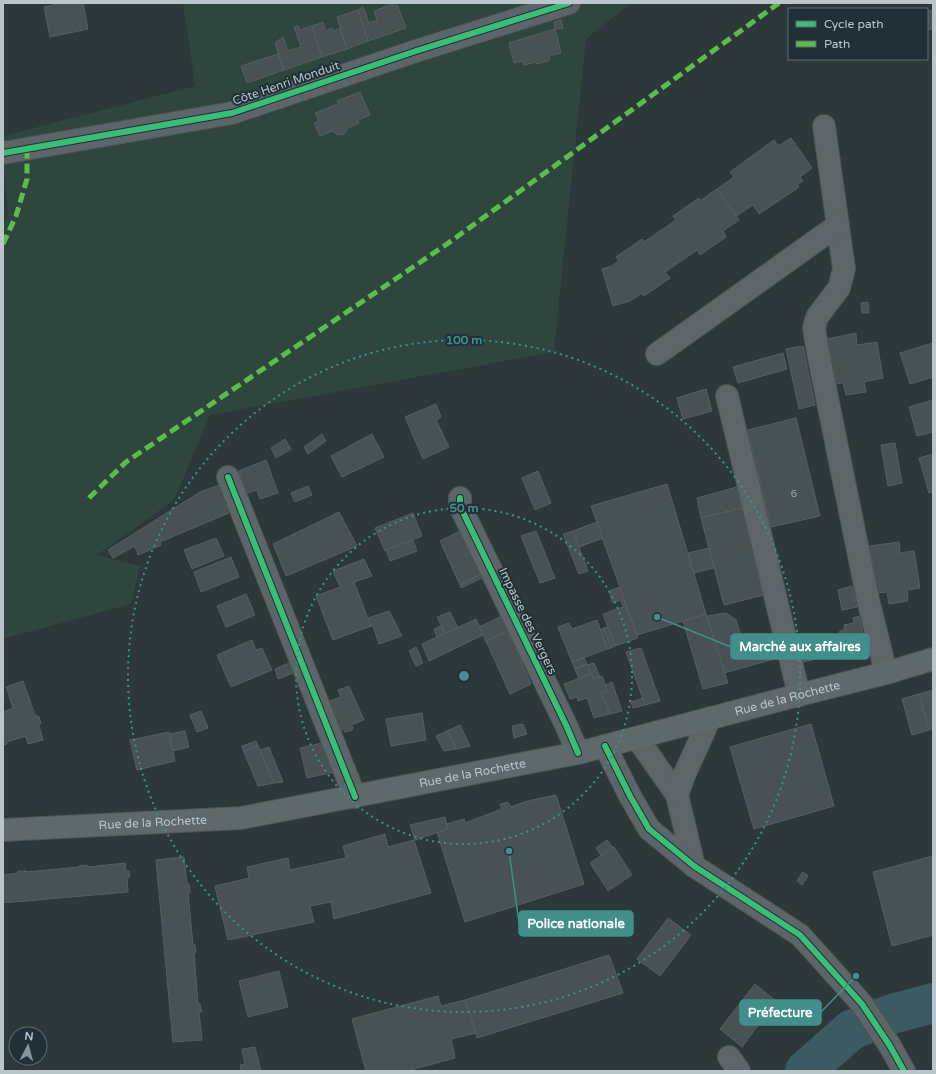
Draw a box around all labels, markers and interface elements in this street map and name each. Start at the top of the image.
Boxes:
legend [788,8,928,60]
text: Cycle path [824,17,883,31]
text: Path [824,37,850,51]
street label: Côte Henri Monduit [231,58,342,108]
text: 100 m [446,333,482,347]
house number: 6 [791,488,797,500]
text: 50 m [449,501,479,515]
street label: Impasse des Vergers [496,565,560,677]
callout: Marché aux affaires [731,634,869,659]
text: Marché aux affaires [739,639,861,655]
centre of rings [457,669,471,683]
street label: Rue de la Rochette [733,678,842,719]
street label: Rue de la Rochette [418,756,527,791]
street label: Rue de la Rochette [98,813,208,832]
callout: Police nationale [519,911,633,936]
text: Police nationale [527,916,625,932]
callout: Préfecture [740,1000,821,1025]
text: Préfecture [748,1005,813,1021]
north arrow [8,1026,48,1066]
text: N [24,1030,34,1043]

